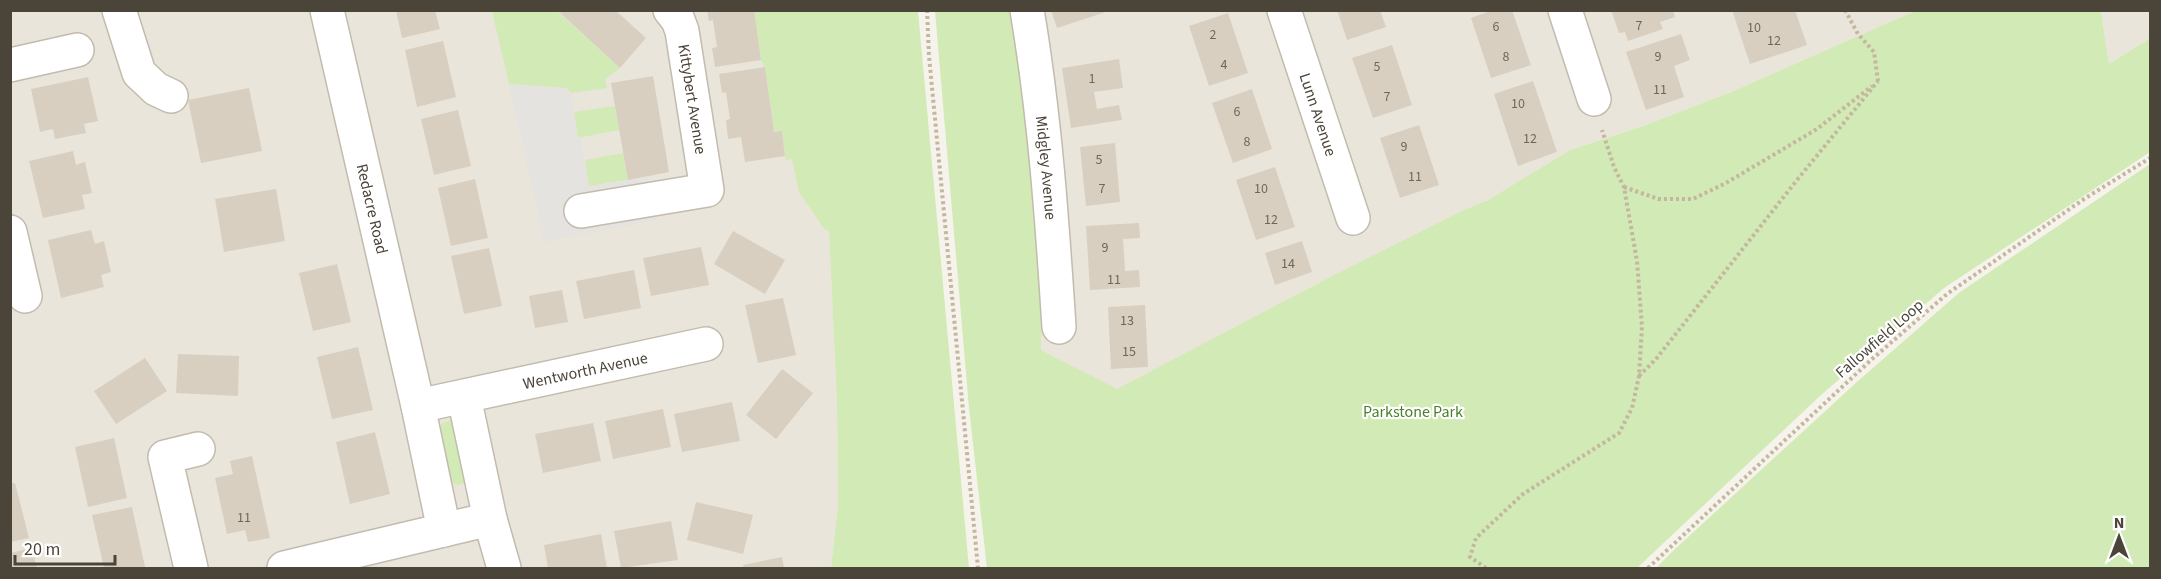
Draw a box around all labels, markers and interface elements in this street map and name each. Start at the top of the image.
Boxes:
house number: 7 [1636,16,1643,36]
house number: 6 [1493,17,1500,37]
house number: 10 [1747,18,1761,38]
house number: 2 [1210,25,1217,45]
house number: 12 [1767,31,1781,51]
street label: Kittybert Avenue [672,42,712,156]
house number: 8 [1503,47,1510,67]
house number: 9 [1655,47,1662,67]
house number: 4 [1221,55,1228,75]
house number: 5 [1374,57,1381,77]
house number: 1 [1089,69,1096,89]
street label: Lunn Avenue [1294,70,1342,159]
house number: 11 [1653,80,1667,100]
house number: 7 [1384,87,1391,107]
house number: 10 [1511,94,1525,114]
house number: 6 [1234,102,1241,122]
street label: Midgley Avenue [1030,115,1062,221]
house number: 12 [1523,129,1537,149]
house number: 8 [1244,132,1251,152]
house number: 9 [1401,137,1408,157]
house number: 5 [1096,150,1103,170]
street label: Redacre Road [351,162,393,256]
house number: 11 [1408,167,1422,187]
house number: 7 [1099,179,1106,199]
house number: 10 [1254,179,1268,199]
house number: 12 [1264,210,1278,230]
house number: 9 [1102,238,1109,258]
house number: 14 [1281,254,1295,274]
house number: 11 [1107,270,1121,290]
street label: Fallowfield Loop [1831,294,1929,383]
house number: 13 [1120,311,1134,331]
house number: 15 [1122,342,1136,362]
street label: Wentworth Avenue [521,347,650,395]
park label: Parkstone Park [1363,401,1463,423]
north arrow [2089,507,2149,567]
house number: 11 [237,508,251,528]
text: N [2114,512,2124,534]
scale bar [15,528,116,566]
text: 20 m [24,537,60,562]

